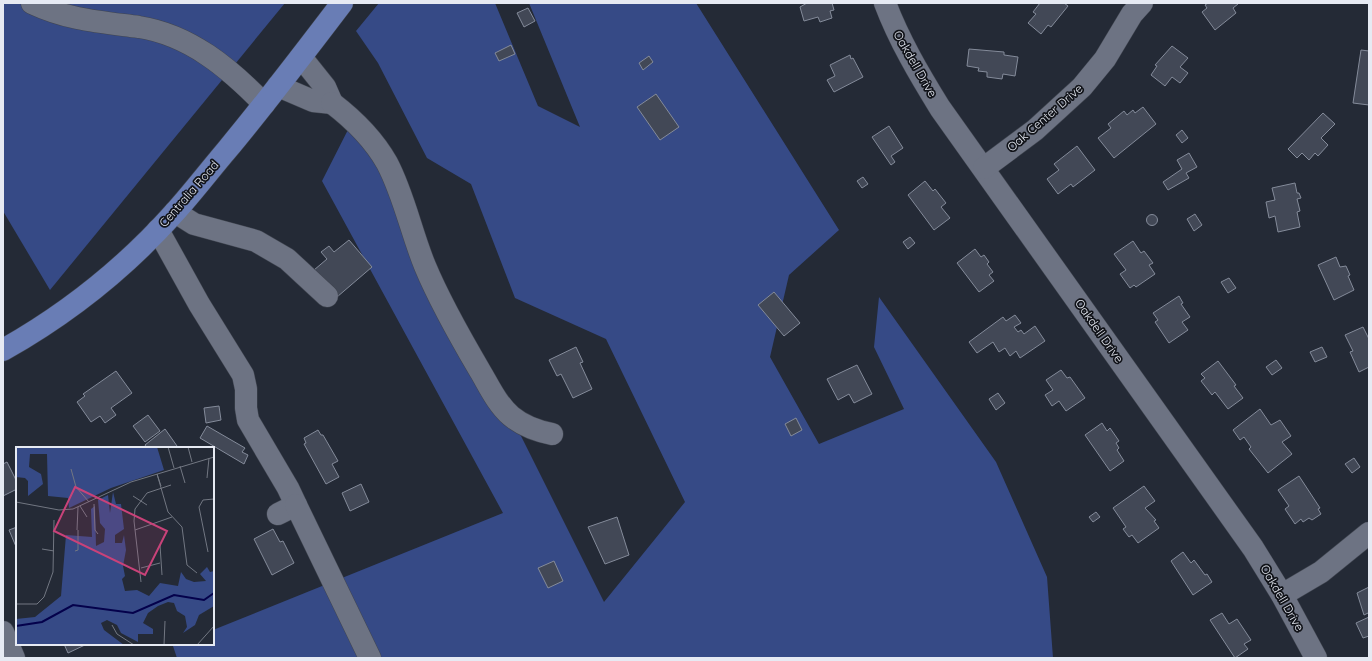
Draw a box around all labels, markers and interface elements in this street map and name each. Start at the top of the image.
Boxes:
street label: Oakdell Drive [890,28,941,100]
street label: Oak Center Drive [1004,81,1086,155]
street label: Centralia Road [156,157,222,230]
street label: Oakdell Drive [1072,296,1127,366]
inset map [16,447,214,645]
street label: Oakdell Drive [1257,562,1308,634]

